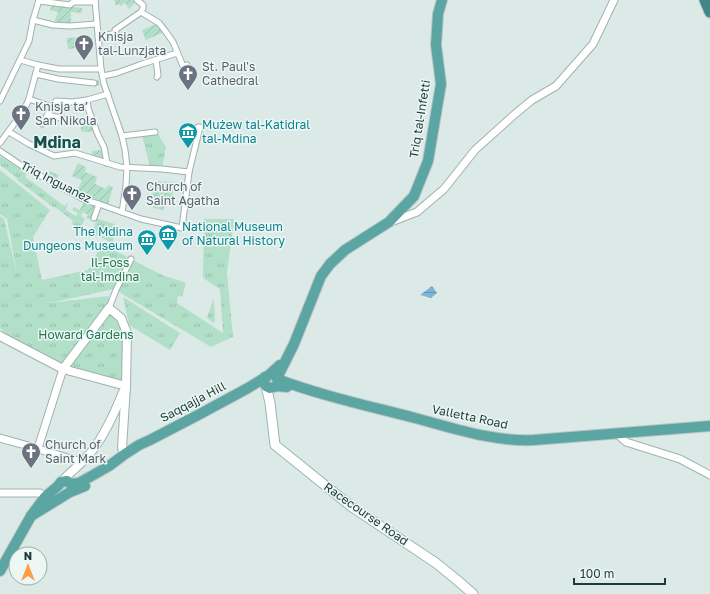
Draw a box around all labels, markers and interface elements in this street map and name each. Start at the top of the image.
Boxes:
place label: Knisja tal-Lunzjata [98,29,166,58]
church icon: Knisja tal-Lunzjata [73,33,95,61]
place label: St. Paul's Cathedral [202,59,259,88]
church icon: St. Paul's Cathedral [177,63,199,91]
street label: Triq tal-Infetti [406,79,433,159]
place label: Knisja ta’ San Nikola [35,99,97,128]
church icon: Knisja ta’ San Nikola [10,103,32,131]
place label: Mużew tal-Katidral tal-Mdina [202,117,310,146]
museum icon: Mużew tal-Katidral tal-Mdina [177,121,199,149]
district label: Mdina [33,132,81,152]
street label: Triq Inguanez [18,157,94,206]
place label: Church of Saint Agatha [146,179,220,208]
church icon: Church of Saint Agatha [121,183,143,211]
place label: National Museum of Natural History [182,219,285,248]
museum icon: National Museum of Natural History [157,223,179,251]
place label: The Mdina Dungeons Museum [23,224,133,253]
museum icon: The Mdina Dungeons Museum [136,228,158,256]
park label: Il-Foss tal-Imdina [81,255,139,284]
park label: Howard Gardens [38,327,134,342]
street label: Saqqajja Hill [157,378,228,425]
street label: Valletta Road [431,401,509,432]
place label: Church of Saint Mark [45,437,107,466]
church icon: Church of Saint Mark [20,441,42,469]
street label: Racecourse Road [321,479,411,548]
north arrow [8,546,48,586]
text: N [24,549,32,562]
scale bar [574,560,665,586]
text: 100 m [580,566,614,581]

